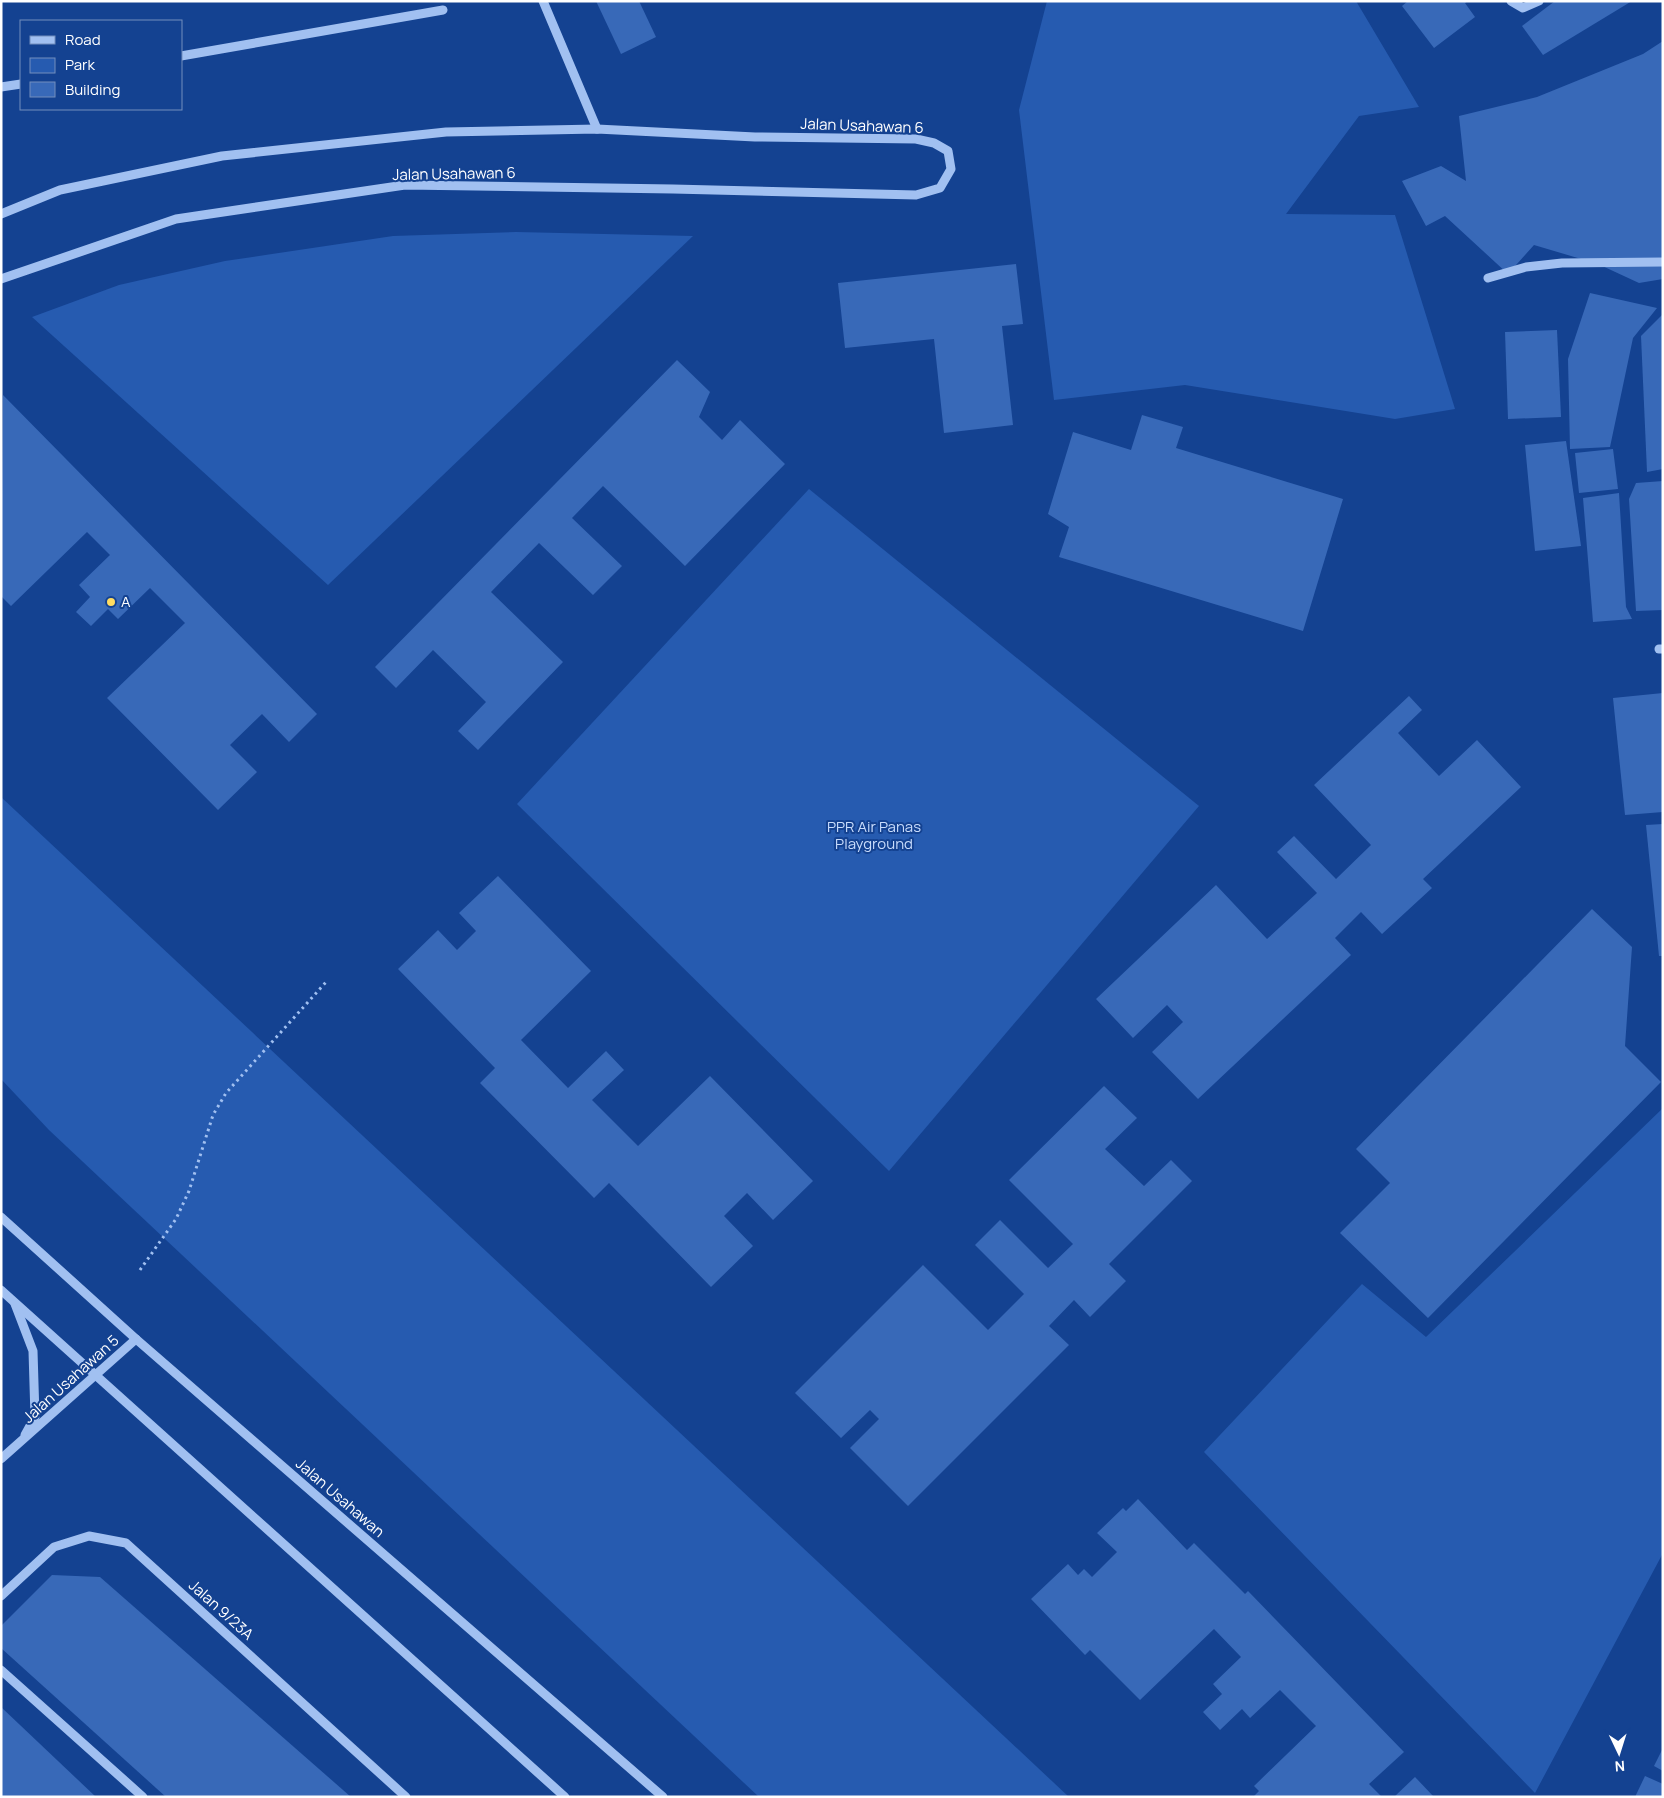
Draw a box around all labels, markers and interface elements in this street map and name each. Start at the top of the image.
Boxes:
legend [20,20,182,110]
text: Road [65,29,101,50]
text: Park [65,54,95,75]
text: Building [65,79,120,100]
street label: Jalan Usahawan 6 [800,113,924,138]
street label: Jalan Usahawan 6 [392,162,516,185]
place label: A [121,591,131,612]
marker: A [105,596,117,608]
park label: PPR Air Panas Playground [827,816,921,854]
street label: Jalan Usahawan 5 [18,1330,123,1427]
street label: Jalan Usahawan [292,1453,389,1542]
street label: Jalan 9/23A [184,1575,259,1645]
north arrow [1594,1728,1644,1778]
text: N [1614,1757,1626,1776]

